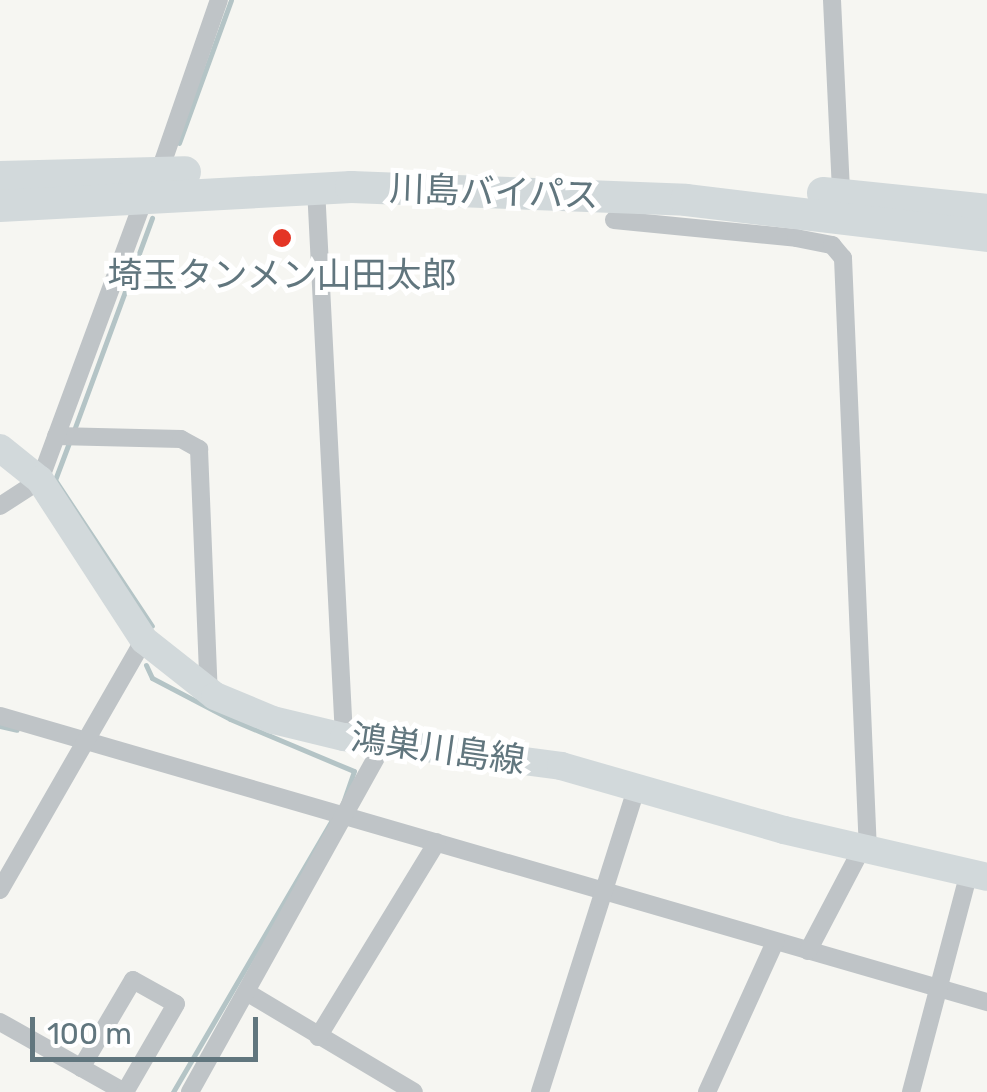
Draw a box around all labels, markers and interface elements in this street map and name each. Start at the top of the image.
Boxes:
street label: 川島バイパス [388,167,600,217]
marker: 埼玉タンメン山田太郎 [271,227,293,249]
place label: 埼玉タンメン山田太郎 [107,254,457,296]
street label: 鴻巣川島線 [348,716,528,782]
scale bar [35,997,262,1059]
text: 100 m [47,1016,132,1052]

